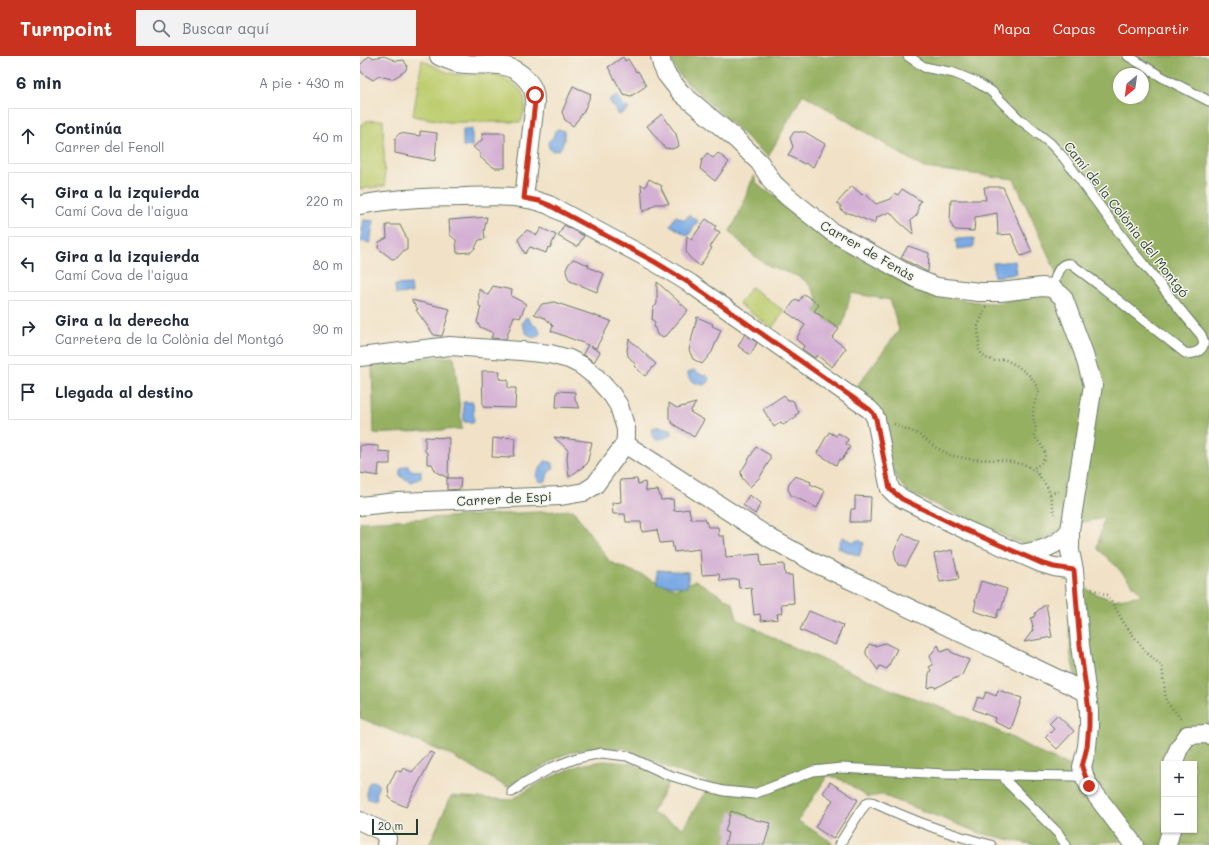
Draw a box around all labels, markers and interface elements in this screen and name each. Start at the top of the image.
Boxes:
search box [136,10,416,46]
text: Turnpoint [20,16,112,41]
icon: search [150,17,172,39]
text: Buscar aquí [182,18,269,38]
text: Mapa [994,19,1031,38]
text: Capas [1053,19,1096,38]
text: Compartir [1118,19,1189,38]
north arrow [1113,68,1149,104]
text: 6 min [16,71,61,93]
text: A pie · 430 m [259,74,344,91]
route start [526,86,544,104]
text: Continúa [55,118,122,138]
icon: ahead [17,125,39,147]
text: 40 m [313,128,343,145]
text: Carrer del Fenoll [55,138,165,155]
street label: Camí de la Colònia del Montgó [1061,138,1193,301]
text: Gira a la izquierda [55,182,200,202]
icon: left [17,189,39,211]
text: 220 m [306,192,343,209]
text: Camí Cova de l'aigua [55,202,189,219]
street label: Carrer de Fenàs [818,216,918,284]
text: Gira a la izquierda [55,246,200,266]
icon: left [17,253,39,275]
text: 80 m [313,256,343,273]
text: Camí Cova de l'aigua [55,266,189,283]
text: Gira a la derecha [55,310,189,330]
icon: right [17,317,39,339]
text: 90 m [313,320,343,337]
text: Carretera de la Colònia del Montgó [55,330,283,347]
icon: arrive [17,381,39,403]
text: Llegada al destino [55,382,193,402]
street label: Carrer de Espi [456,487,552,509]
map controls [1161,761,1197,833]
button: + [1161,761,1197,797]
route end [1080,777,1098,795]
button: − [1161,797,1197,833]
scale bar [372,817,418,836]
text: 20 m [378,818,403,833]

